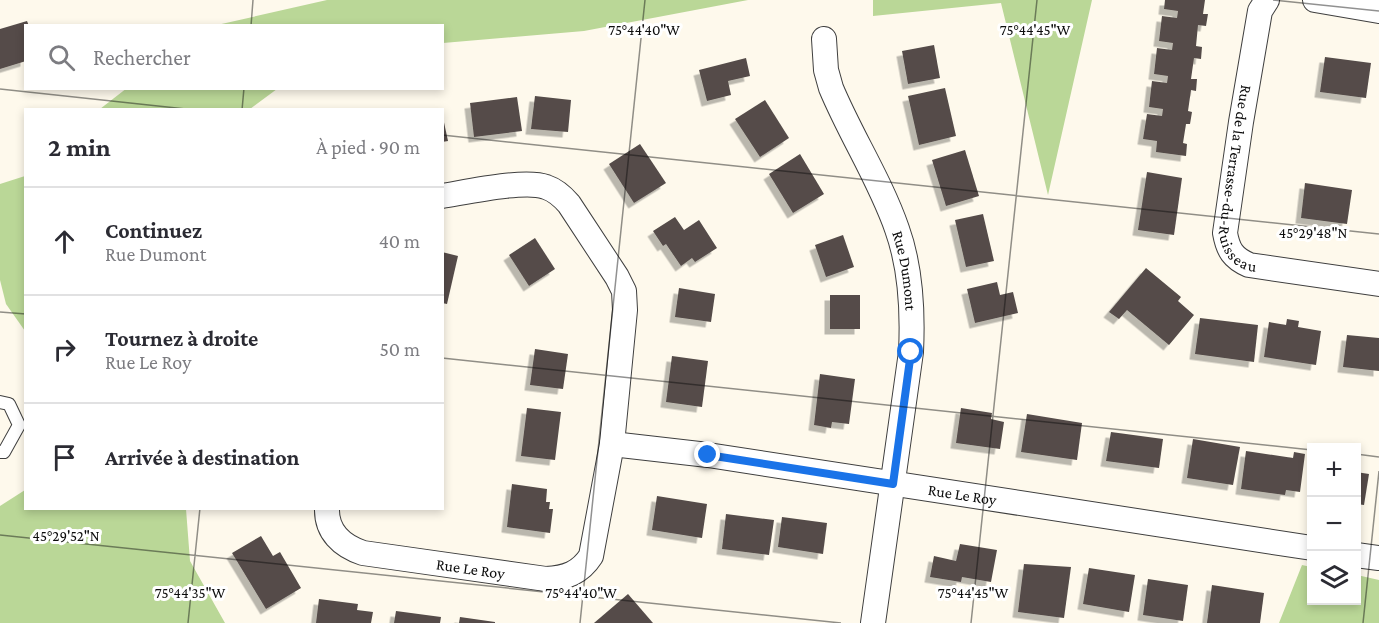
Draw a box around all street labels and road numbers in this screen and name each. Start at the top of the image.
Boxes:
street label: Rue de la Terrasse-du-Ruisseau [1216,84,1258,275]
street label: Rue Dumont [889,228,919,312]
street label: Rue Le Roy [927,481,998,509]
street label: Rue Le Roy [435,556,507,583]

